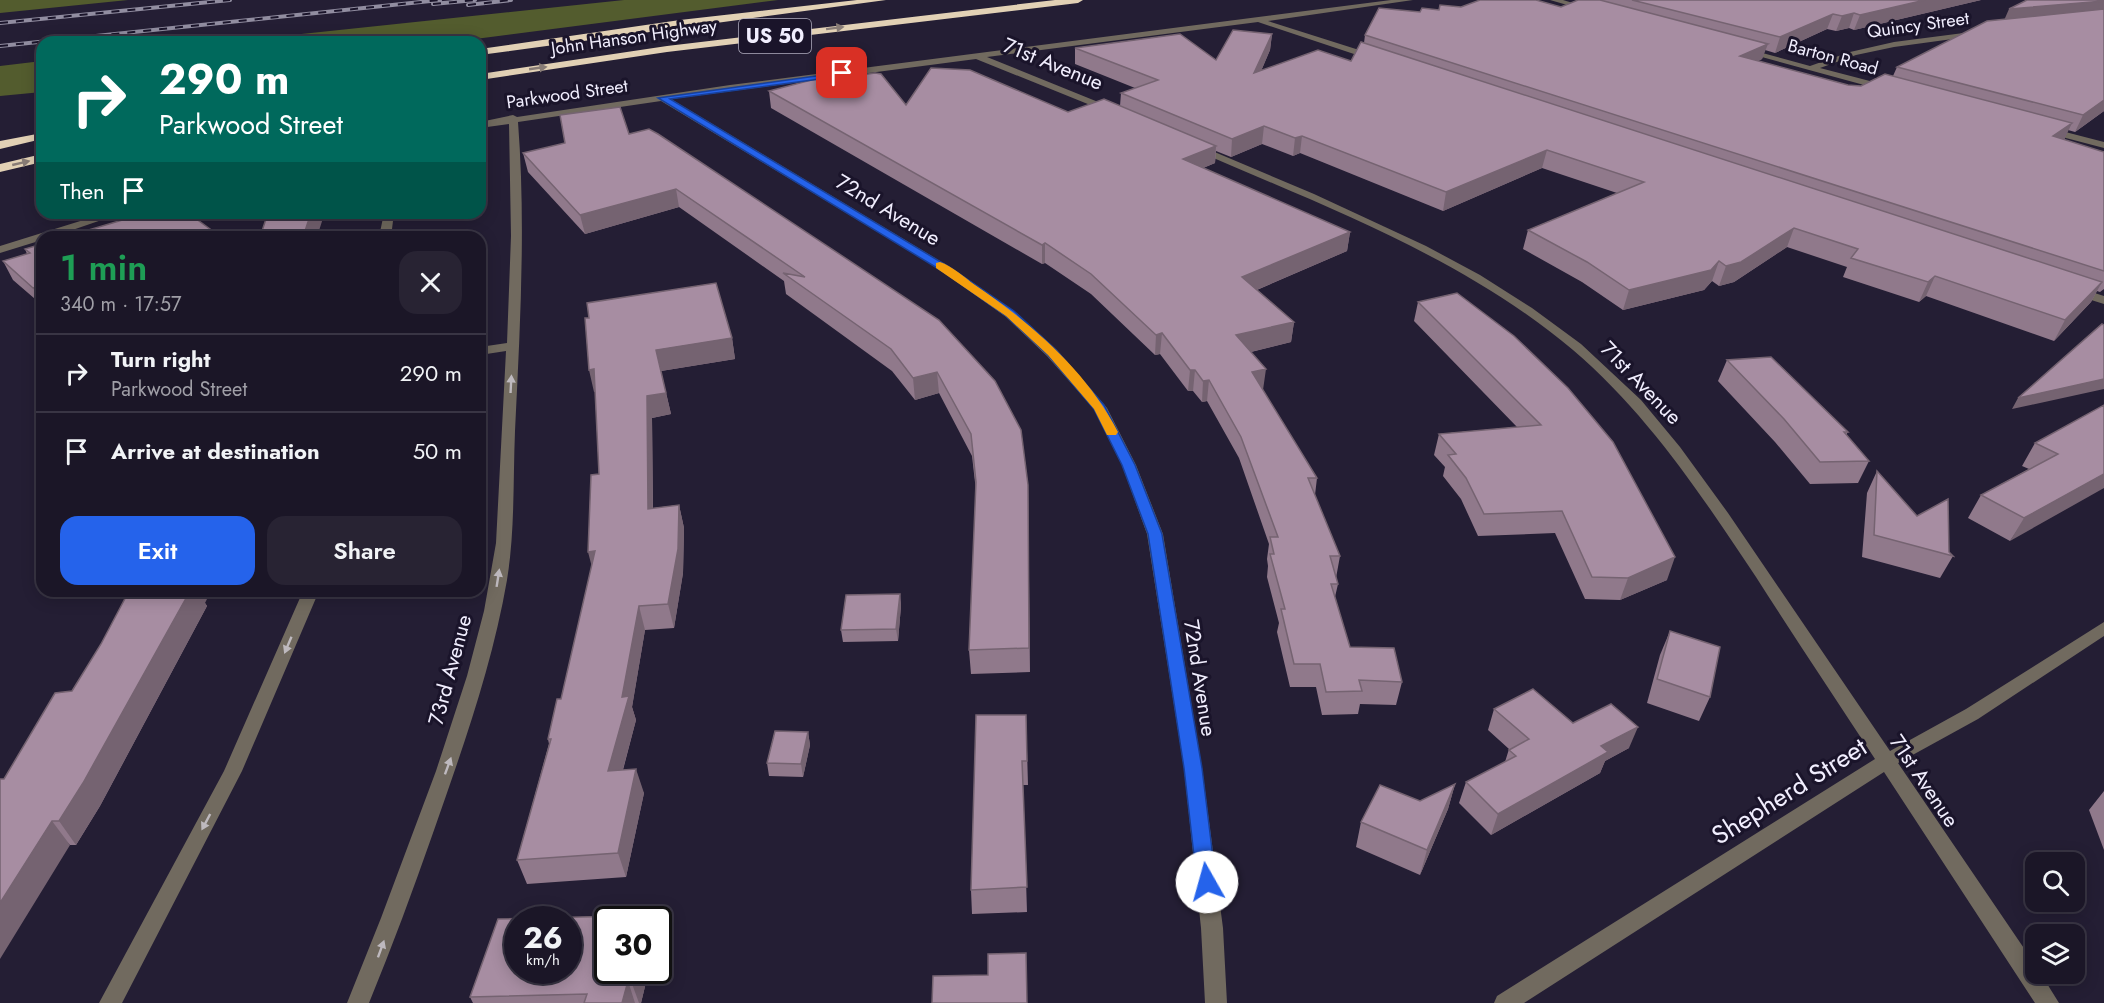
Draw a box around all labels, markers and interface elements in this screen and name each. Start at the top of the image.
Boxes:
street label: Quincy Street [1865,5,1971,45]
street label: John Hanson Highway [547,12,719,62]
road number: US 50 [739,19,811,53]
one-way arrow [826,24,845,33]
street label: 71st Avenue [998,30,1108,98]
street label: Barton Road [1785,32,1881,82]
pin [816,47,867,98]
text: 290 m [159,49,290,110]
icon: arrive [825,56,858,89]
icon: right [60,60,138,138]
one-way arrow [528,64,547,73]
street label: Parkwood Street [504,73,630,115]
text: Parkwood Street [159,105,343,144]
one-way arrow [12,158,31,167]
street label: 72nd Avenue [830,167,946,253]
icon: arrive [117,174,150,207]
text: Then [60,175,105,207]
text: 1 min [60,241,147,293]
button: close [399,251,462,314]
text: 340 m · 17:57 [60,290,181,319]
street label: 71st Avenue [1593,335,1689,432]
text: Turn right [111,343,211,375]
icon: right [60,357,93,390]
text: 290 m [400,357,462,389]
one-way arrow [507,374,516,393]
text: Parkwood Street [111,375,247,404]
icon: arrive [60,435,93,468]
text: Arrive at destination [111,435,320,467]
text: 50 m [413,435,462,467]
button: Exit [60,516,255,585]
button: Share [267,516,462,585]
one-way arrow [494,568,503,587]
street label: 73rd Avenue [421,611,479,729]
street label: 72nd Avenue [1176,618,1224,739]
one-way arrow [283,636,292,654]
street label: Shepherd Street [1704,728,1875,854]
street label: 71st Avenue [1882,729,1966,833]
one-way arrow [443,757,453,775]
one-way arrow [201,814,211,831]
position arrow [1175,850,1239,914]
map controls [2025,852,2085,984]
button: search [2025,852,2085,912]
speed limit sign: 30 [594,906,672,984]
text: 26 [523,916,563,959]
button: layers [2025,924,2085,984]
one-way arrow [376,940,386,958]
text: km/h [526,949,560,971]

